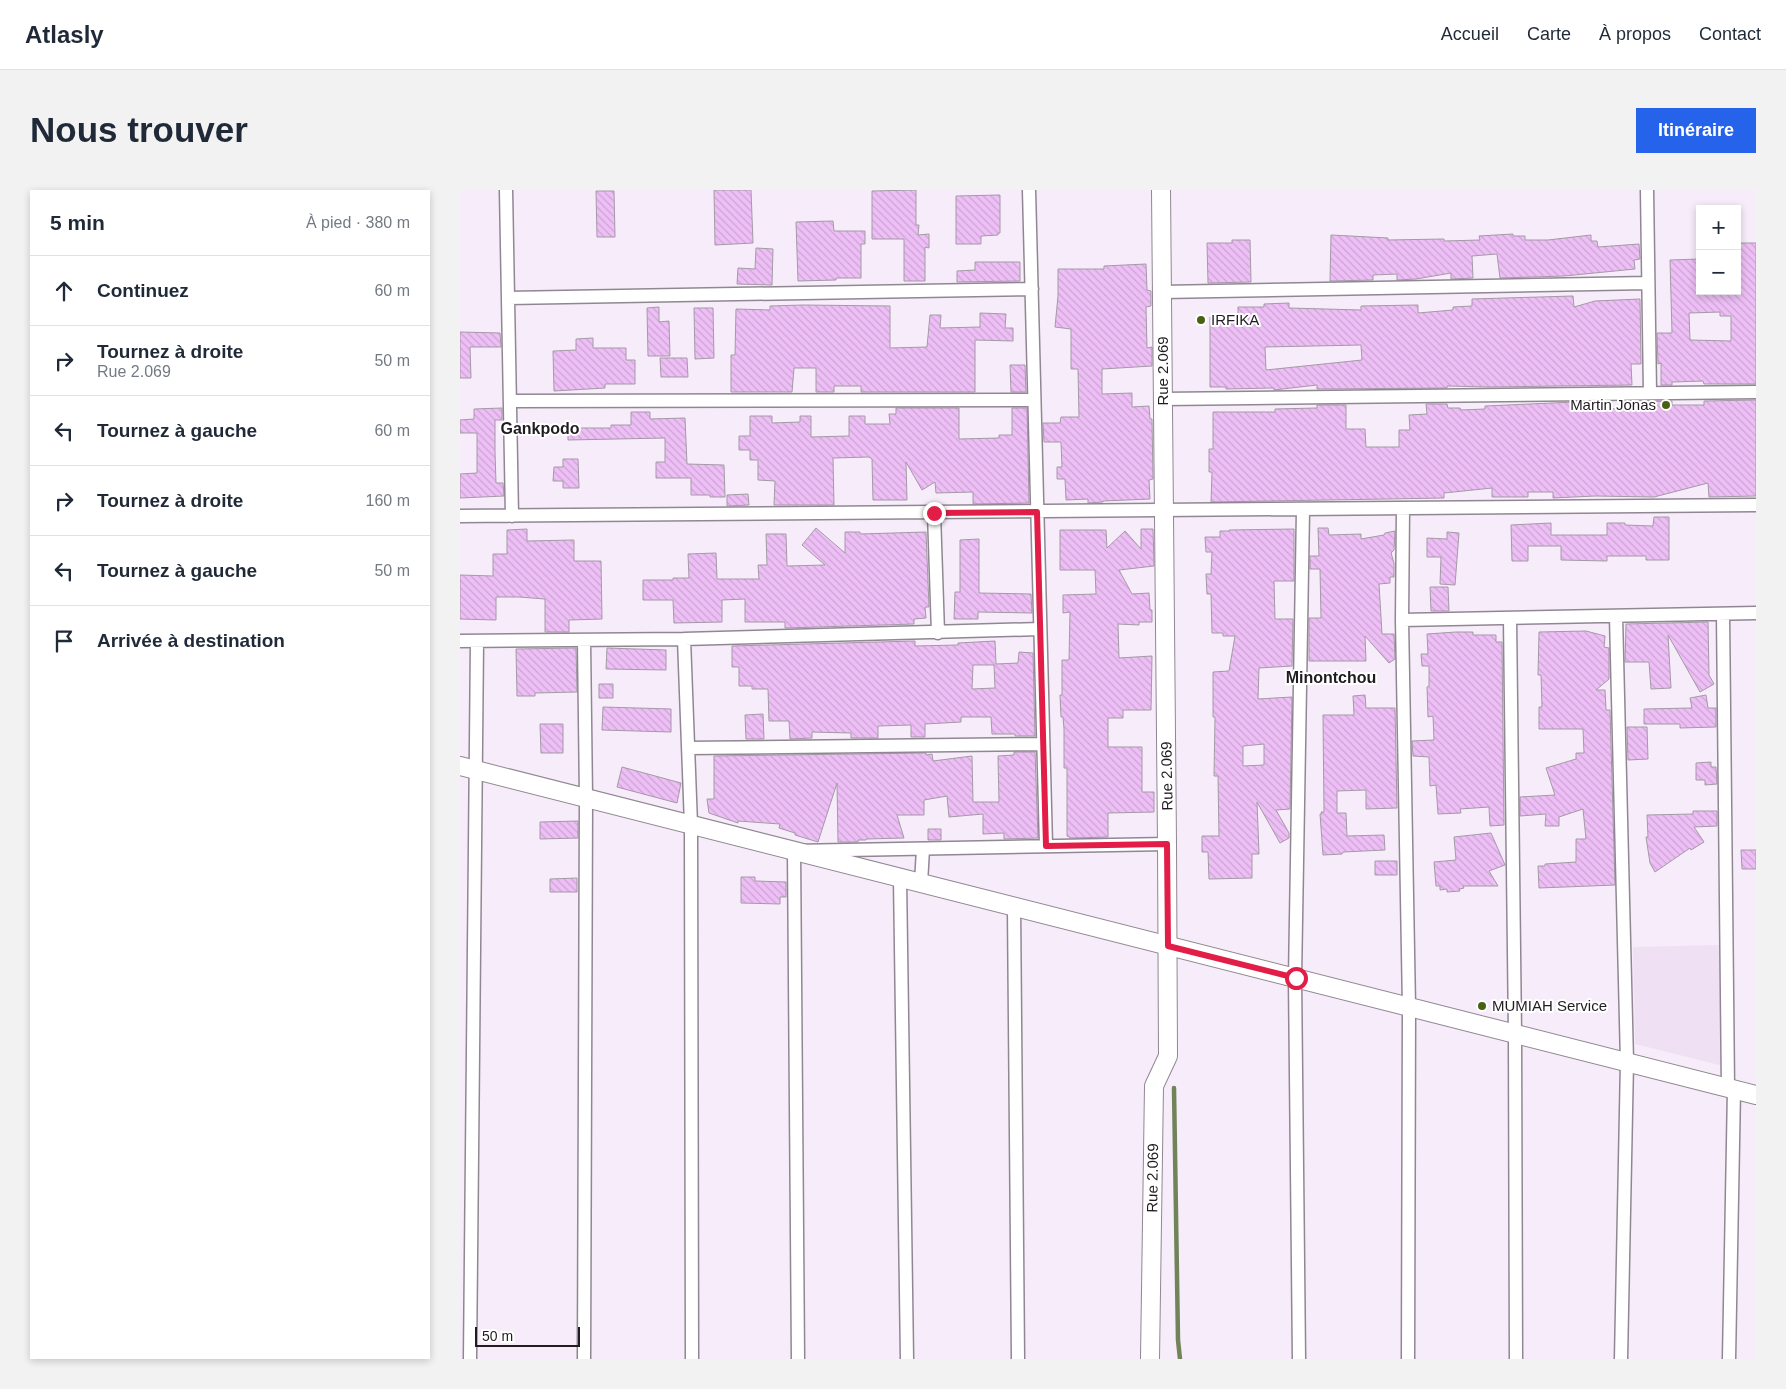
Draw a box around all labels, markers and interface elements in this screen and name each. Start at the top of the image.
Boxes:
text: Atlasly [25,21,104,48]
text: Accueil [1441,24,1499,44]
text: Carte [1527,24,1571,44]
text: À propos [1599,24,1671,44]
text: Contact [1699,24,1761,44]
button: Itinéraire [1636,108,1756,153]
text: Nous trouver [30,110,248,149]
map controls [1696,205,1741,295]
button: + [1696,205,1741,250]
text: 5 min [50,211,105,234]
text: À pied · 380 m [306,214,410,231]
button: − [1696,250,1741,295]
icon: ahead [50,277,78,305]
text: Continuez [97,280,189,301]
text: 60 m [374,282,410,299]
place label: IRFIKA [1211,311,1259,328]
marker: IRFIKA [1195,314,1207,326]
street label: Rue 2.069 [1154,336,1171,406]
text: Tournez à droite [97,341,243,362]
icon: right [50,347,78,375]
text: 50 m [374,352,410,369]
text: Rue 2.069 [97,363,171,380]
place label: Martin Jonas [1570,396,1656,413]
marker: Martin Jonas [1660,399,1672,411]
icon: left [50,417,78,445]
text: Tournez à gauche [97,420,257,441]
district label: Gankpodo [500,420,580,437]
text: 60 m [374,422,410,439]
icon: right [50,487,78,515]
text: Tournez à droite [97,490,243,511]
text: 160 m [366,492,410,509]
route end [923,502,946,525]
icon: left [50,557,78,585]
text: Tournez à gauche [97,560,257,581]
text: 50 m [374,562,410,579]
icon: arrive [50,627,78,655]
text: Arrivée à destination [97,630,285,651]
district label: Minontchou [1286,669,1376,686]
street label: Rue 2.069 [1157,741,1176,811]
route start [1285,967,1308,990]
place label: MUMIAH Service [1492,997,1607,1014]
marker: MUMIAH Service [1476,1000,1488,1012]
street label: Rue 2.069 [1143,1143,1161,1213]
scale bar [475,1324,580,1347]
text: 50 m [482,1328,513,1344]

